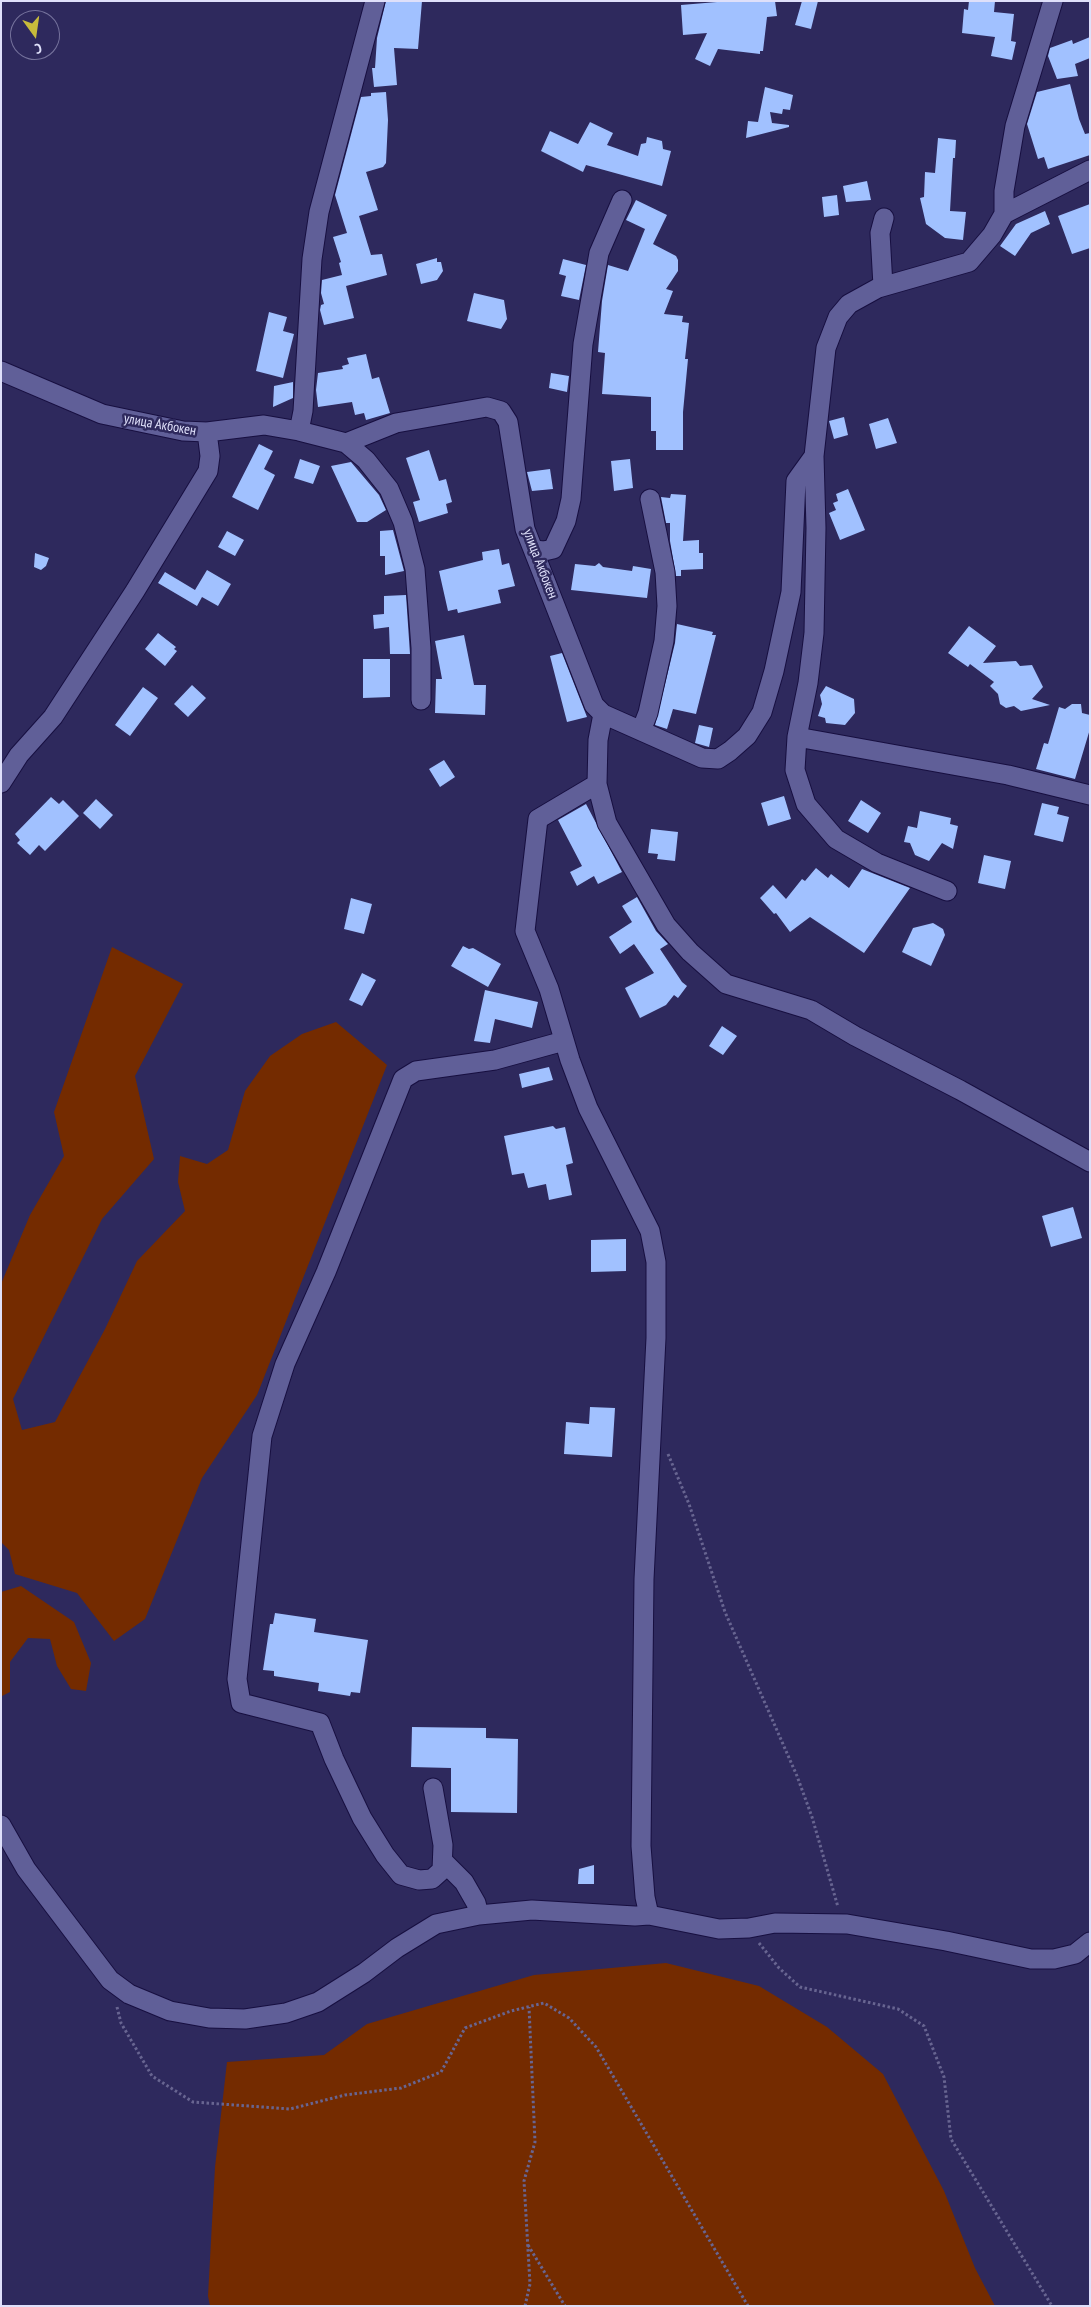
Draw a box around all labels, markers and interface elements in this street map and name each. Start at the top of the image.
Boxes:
north arrow [10,10,60,60]
text: С [33,39,44,58]
street label: улица Акбокен [123,410,197,440]
street label: улица Акбокен [519,527,561,601]

